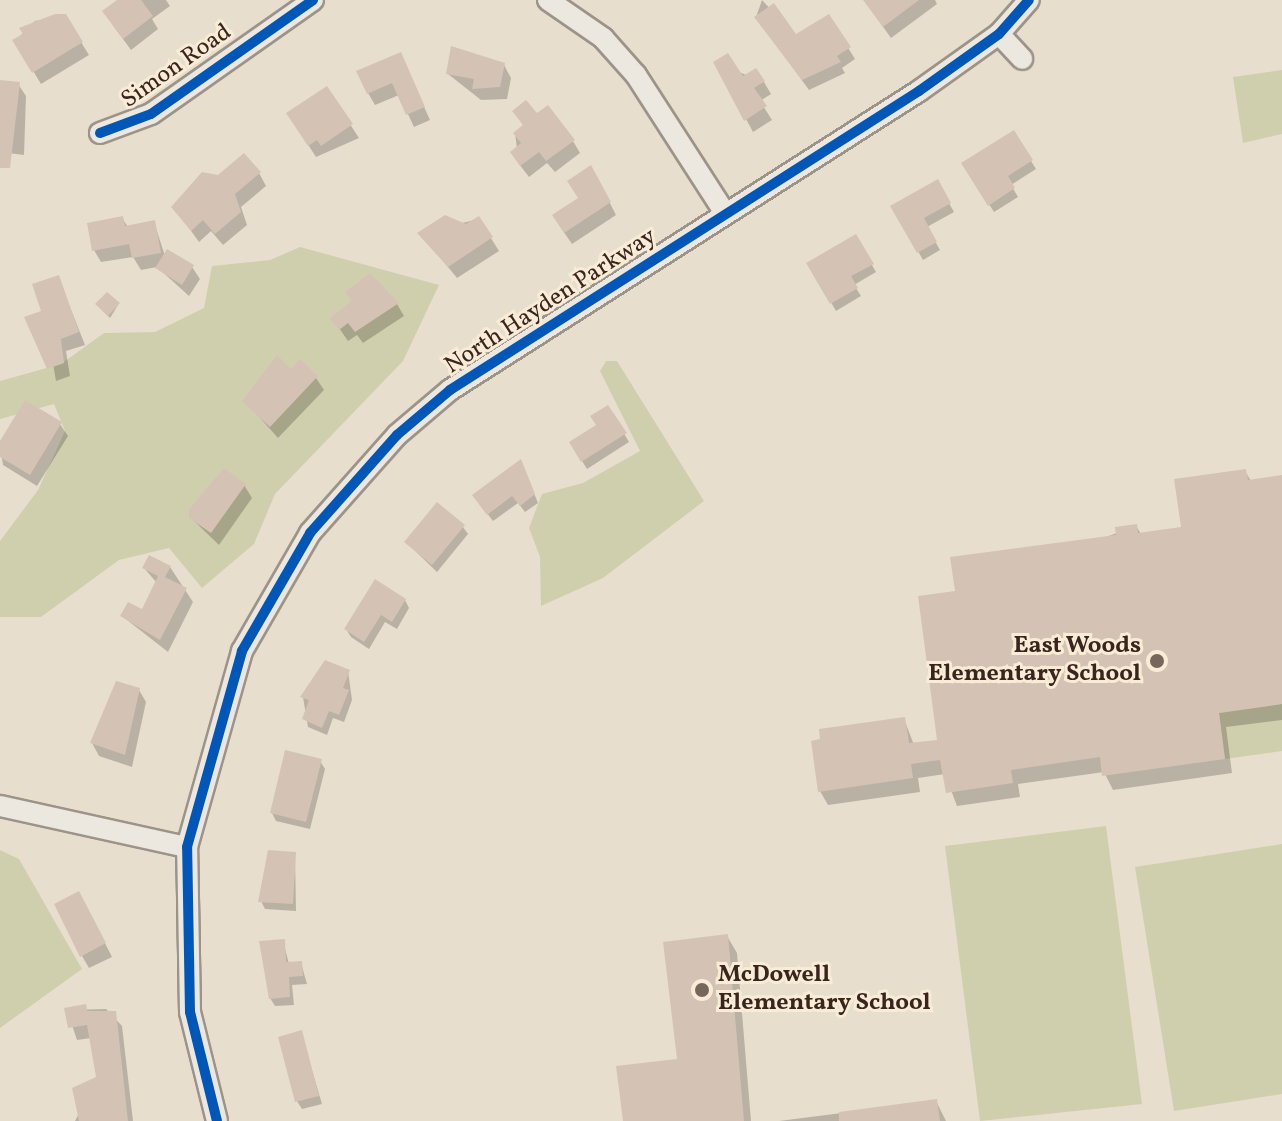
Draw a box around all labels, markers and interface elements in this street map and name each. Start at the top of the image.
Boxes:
street label: Simon Road [116,19,238,115]
street label: North Hayden Parkway [440,223,662,381]
place label: East Woods Elementary School [928,633,1141,689]
marker: East Woods Elementary School [1148,652,1166,670]
place label: McDowell Elementary School [718,962,931,1018]
marker: McDowell Elementary School [693,981,711,999]

